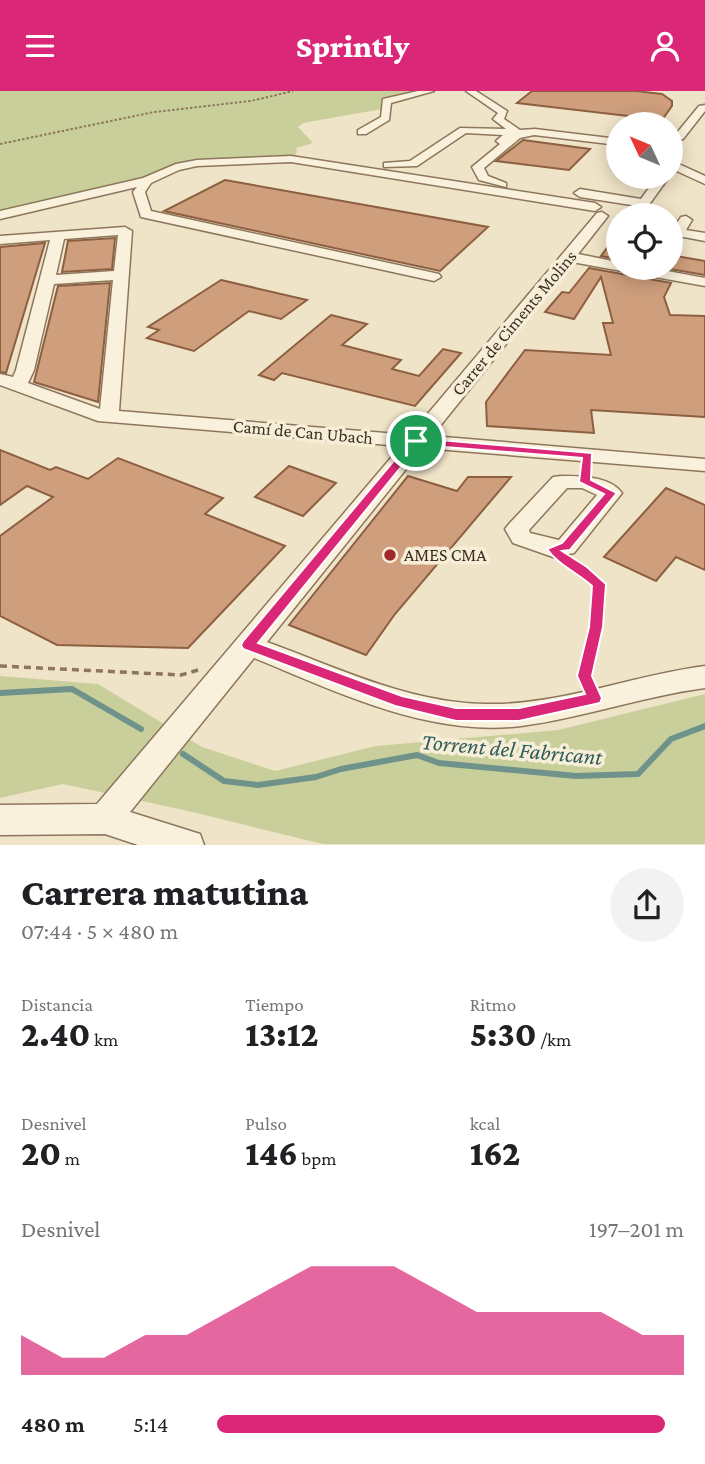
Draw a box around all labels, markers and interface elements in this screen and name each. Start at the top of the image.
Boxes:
icon: menu [21,27,59,65]
icon: person [646,27,684,65]
text: Sprintly [296,28,409,64]
north arrow [606,112,682,189]
map controls [606,112,683,280]
button: locate [606,203,683,280]
street label: Carrer de Ciments Molins [447,246,581,400]
pin [386,411,446,471]
street label: Camí de Can Ubach [232,416,374,448]
icon: arrive [397,422,435,460]
place label: AMES CMA [404,545,487,565]
marker: AMES CMA [382,547,398,563]
water label: Torrent del Fabricant [421,728,605,770]
button: share [610,868,684,942]
text: Carrera matutina [21,871,308,913]
text: 07:44 · 5 × 480 m [21,918,178,944]
text: Distancia [21,994,93,1015]
text: Tiempo [245,994,304,1015]
text: Ritmo [470,994,516,1015]
text: 2.40 [21,1015,90,1054]
text: 13:12 [245,1015,319,1054]
text: 5:30 [470,1015,537,1054]
text: km [90,1029,118,1050]
text: /km [537,1029,571,1050]
text: Desnivel [21,1113,87,1134]
text: Pulso [245,1113,287,1134]
text: kcal [470,1113,500,1134]
text: 20 [21,1134,61,1173]
text: 146 [245,1134,298,1173]
text: 162 [470,1134,520,1173]
text: m [61,1148,80,1169]
text: bpm [298,1148,336,1169]
text: Desnivel [21,1216,100,1242]
text: 197–201 m [589,1216,684,1242]
text: 480 m [21,1411,85,1437]
text: 5:14 [133,1411,169,1437]

